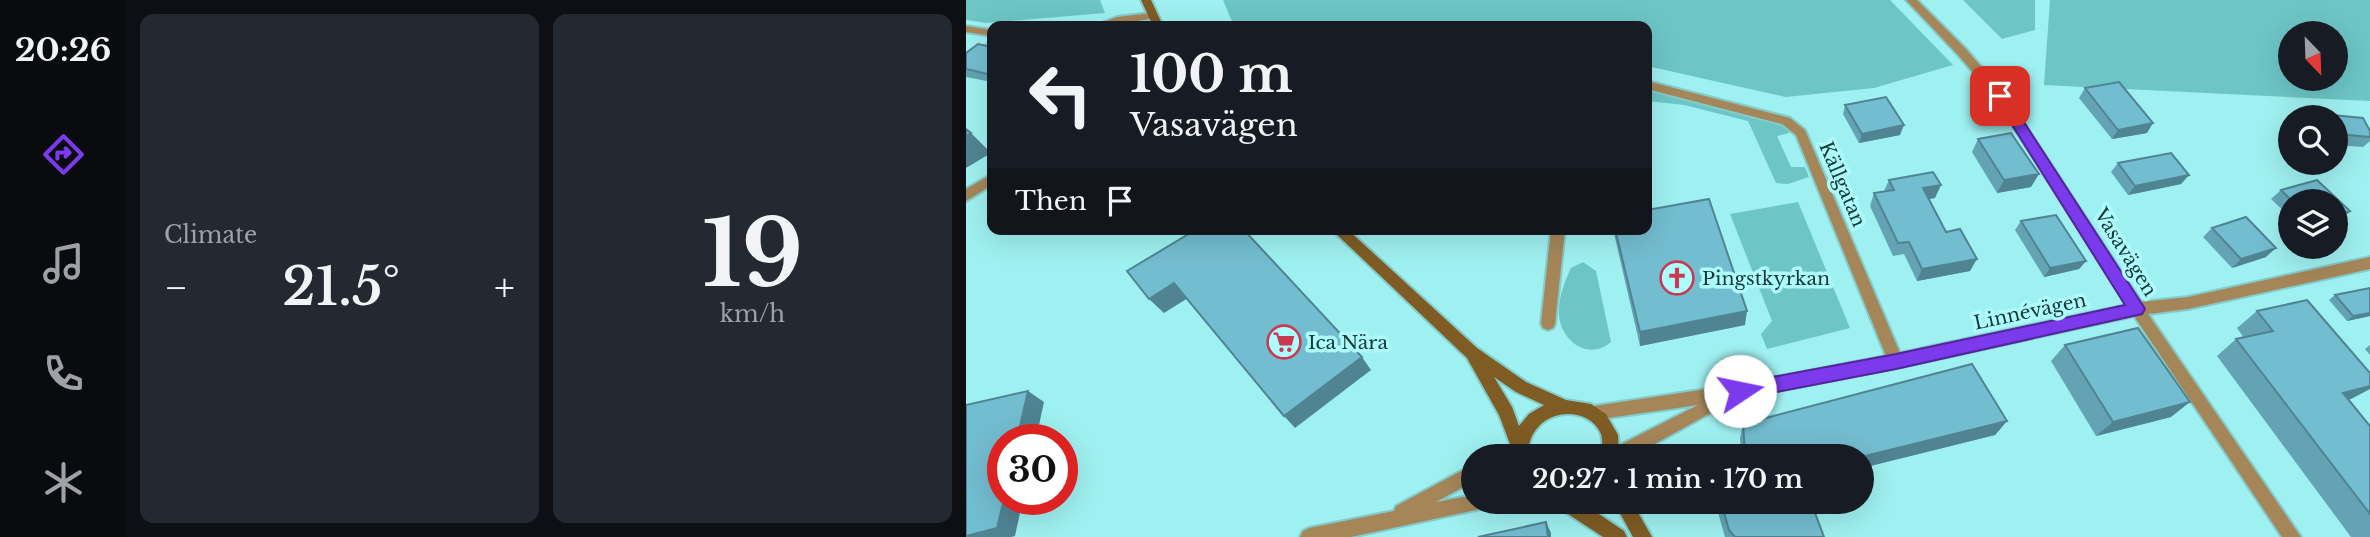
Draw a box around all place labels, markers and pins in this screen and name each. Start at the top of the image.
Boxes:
pin [1970,66,2030,126]
church icon: Pingstkyrkan [1658,259,1696,297]
place label: Pingstkyrkan [1702,267,1830,290]
supermarket icon: Ica Nära [1265,323,1303,361]
place label: Ica Nära [1308,331,1388,354]

